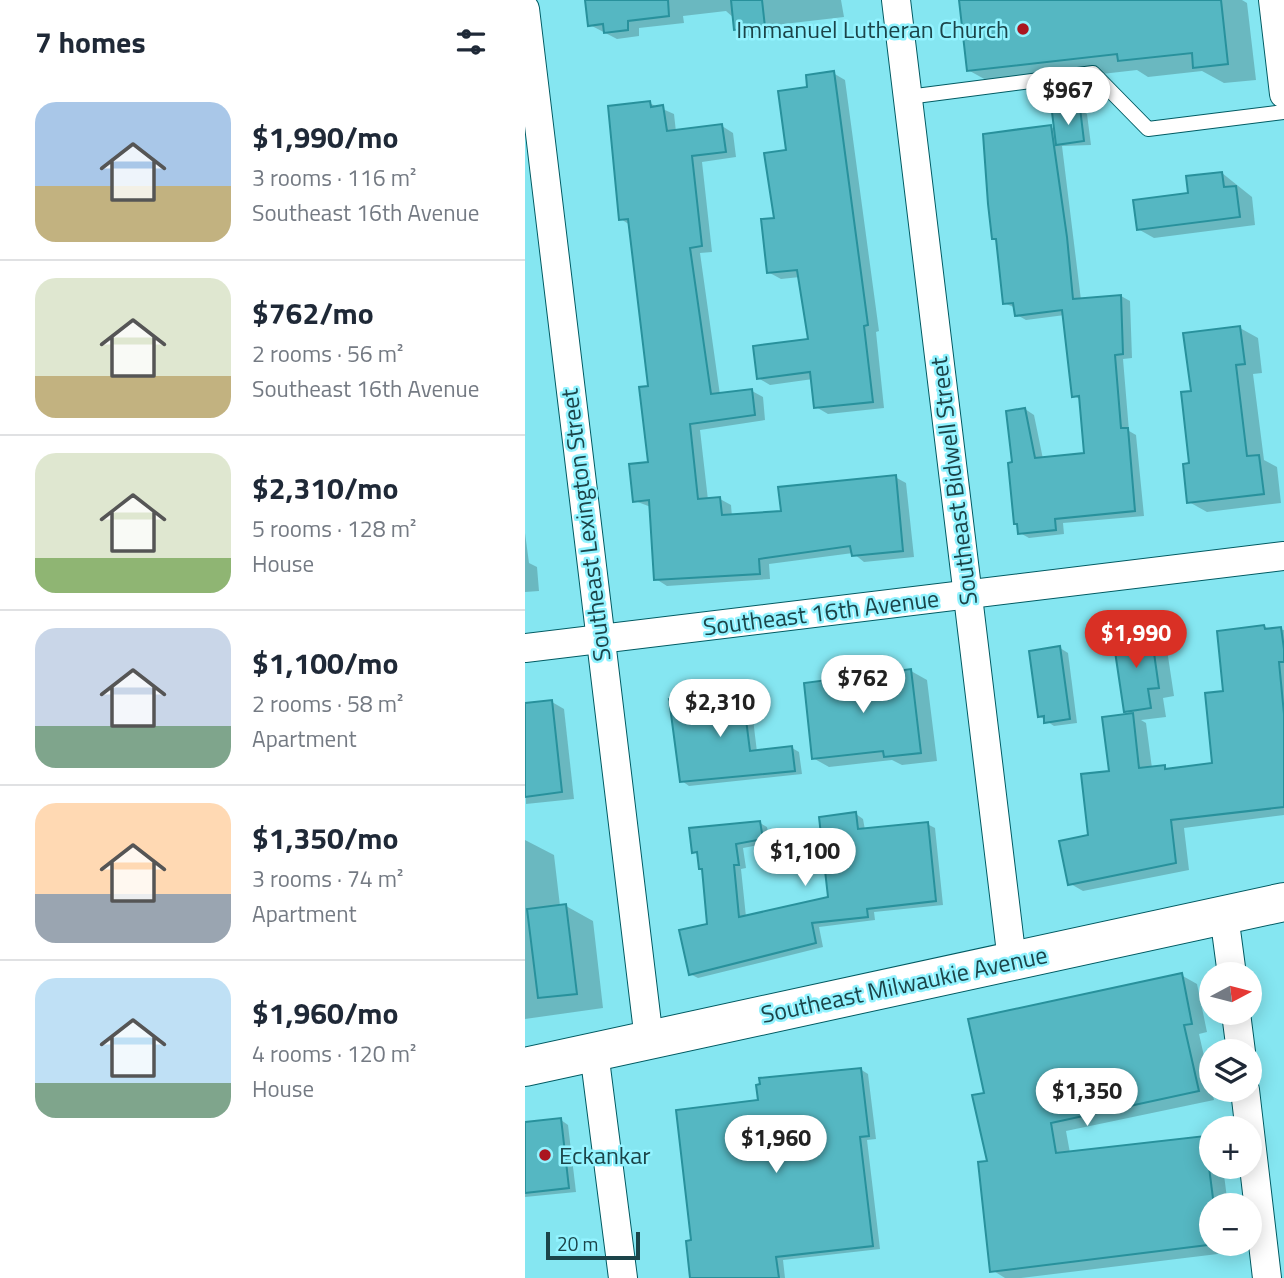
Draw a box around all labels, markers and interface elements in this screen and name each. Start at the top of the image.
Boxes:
place label: Immanuel Lutheran Church [736,11,1009,47]
text: 7 homes [35,19,146,65]
marker: Immanuel Lutheran Church [1015,21,1031,37]
icon: filters [452,23,490,61]
pin: $967 [1027,68,1109,127]
text: $967 [1042,72,1094,107]
text: $1,990/mo [252,114,398,160]
icon: home [91,130,175,214]
text: 3 rooms · 116 m² [252,160,416,195]
text: Southeast 16th Avenue [252,195,479,230]
text: $762/mo [252,290,374,336]
icon: home [91,306,175,390]
text: 2 rooms · 56 m² [252,336,403,371]
street label: Southeast Bidwell Street [920,354,986,607]
text: Southeast 16th Avenue [252,371,479,406]
street label: Southeast Lexington Street [550,386,620,663]
text: $2,310/mo [252,465,398,511]
icon: home [91,481,175,565]
text: 5 rooms · 128 m² [252,511,416,546]
text: House [252,546,314,581]
street label: Southeast 16th Avenue [701,580,941,644]
pin: $1,990 [1079,610,1193,670]
text: $1,990 [1101,615,1171,650]
text: $1,100/mo [252,640,398,686]
icon: home [91,656,175,740]
pin: $762 [822,656,904,715]
text: $762 [837,660,889,695]
pin: $2,310 [663,680,777,739]
text: $2,310 [685,684,755,719]
text: 2 rooms · 58 m² [252,686,403,721]
text: Apartment [252,721,357,756]
text: $1,350/mo [252,815,398,861]
pin: $1,100 [748,828,862,888]
icon: home [91,831,175,915]
text: $1,100 [770,833,840,868]
text: 3 rooms · 74 m² [252,861,403,896]
text: Apartment [252,896,357,931]
street label: Southeast Milwaukie Avenue [758,936,1050,1032]
north arrow [1199,962,1262,1026]
map controls [1199,962,1262,1256]
text: $1,960/mo [252,990,398,1036]
icon: home [91,1006,175,1090]
text: 4 rooms · 120 m² [252,1036,416,1071]
button: layers [1199,1039,1262,1102]
pin: $1,350 [1030,1068,1144,1128]
text: House [252,1071,314,1106]
text: $1,350 [1052,1073,1122,1108]
pin: $1,960 [719,1116,833,1175]
button: + [1199,1116,1262,1179]
text: $1,960 [741,1120,811,1155]
place label: Eckankar [559,1137,651,1173]
marker: Eckankar [537,1147,553,1163]
button: − [1199,1193,1262,1256]
scale bar [546,1229,641,1261]
text: 20 m [557,1229,598,1258]

